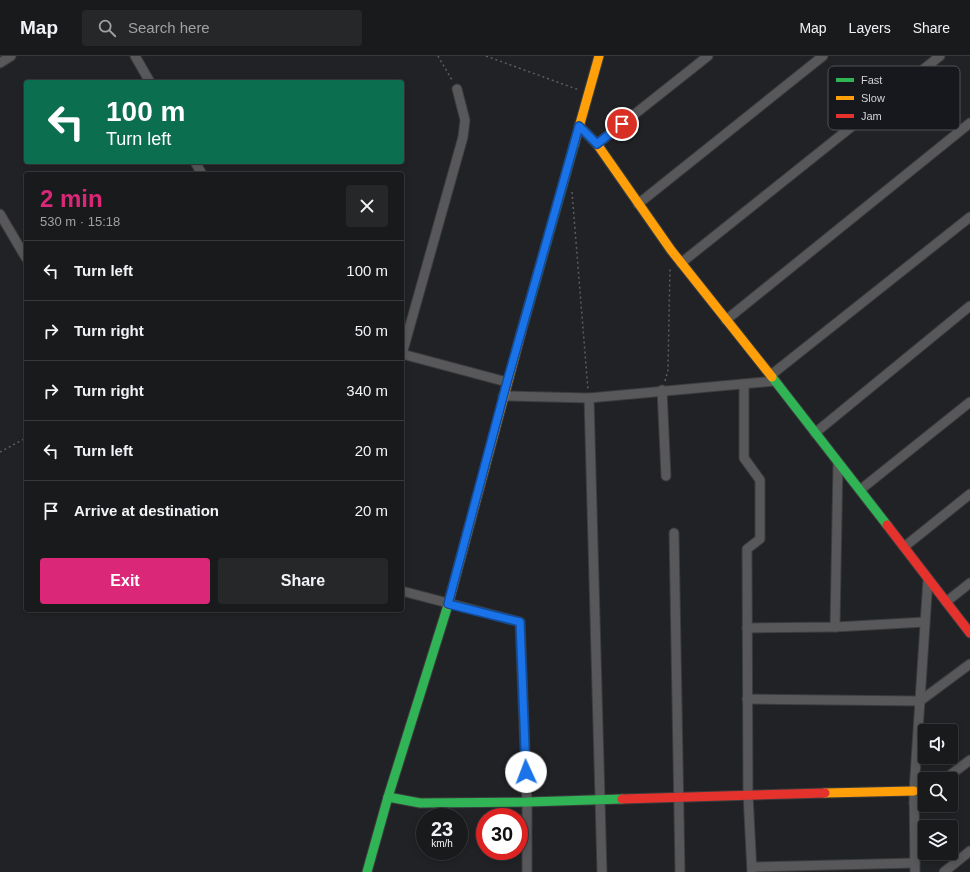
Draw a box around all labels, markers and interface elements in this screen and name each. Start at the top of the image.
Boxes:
search box [82,10,362,46]
text: Map [20,17,58,38]
icon: search [96,17,118,39]
text: Search here [128,19,210,36]
text: Map [799,20,827,36]
text: Layers [849,20,891,36]
text: Share [913,20,950,36]
legend [828,66,960,130]
text: Fast [861,74,882,86]
text: Slow [861,92,885,104]
icon: left [40,96,92,148]
text: 100 m [106,96,185,127]
pin [605,107,639,141]
text: Jam [861,110,882,122]
icon: arrive [611,113,633,135]
text: Turn left [106,129,171,149]
text: 2 min [40,185,103,212]
button: close [346,185,388,227]
text: 530 m · 15:18 [40,214,120,229]
icon: left [40,260,62,282]
text: Turn left [74,262,133,279]
text: 100 m [346,262,388,279]
icon: right [40,320,62,342]
text: Turn right [74,322,144,339]
text: 50 m [355,322,388,339]
icon: right [40,380,62,402]
text: Turn right [74,382,144,399]
text: 340 m [346,382,388,399]
icon: left [40,440,62,462]
text: Turn left [74,442,133,459]
text: 20 m [355,442,388,459]
icon: arrive [40,500,62,522]
text: Arrive at destination [74,502,219,519]
text: 20 m [355,502,388,519]
button: Exit [40,558,210,604]
button: Share [218,558,388,604]
map controls [918,724,958,860]
button: sound [918,724,958,764]
position arrow [505,751,547,793]
button: search [918,772,958,812]
speed limit sign: 30 [476,808,528,860]
text: 23 [431,818,453,840]
button: layers [918,820,958,860]
text: km/h [431,838,453,849]

